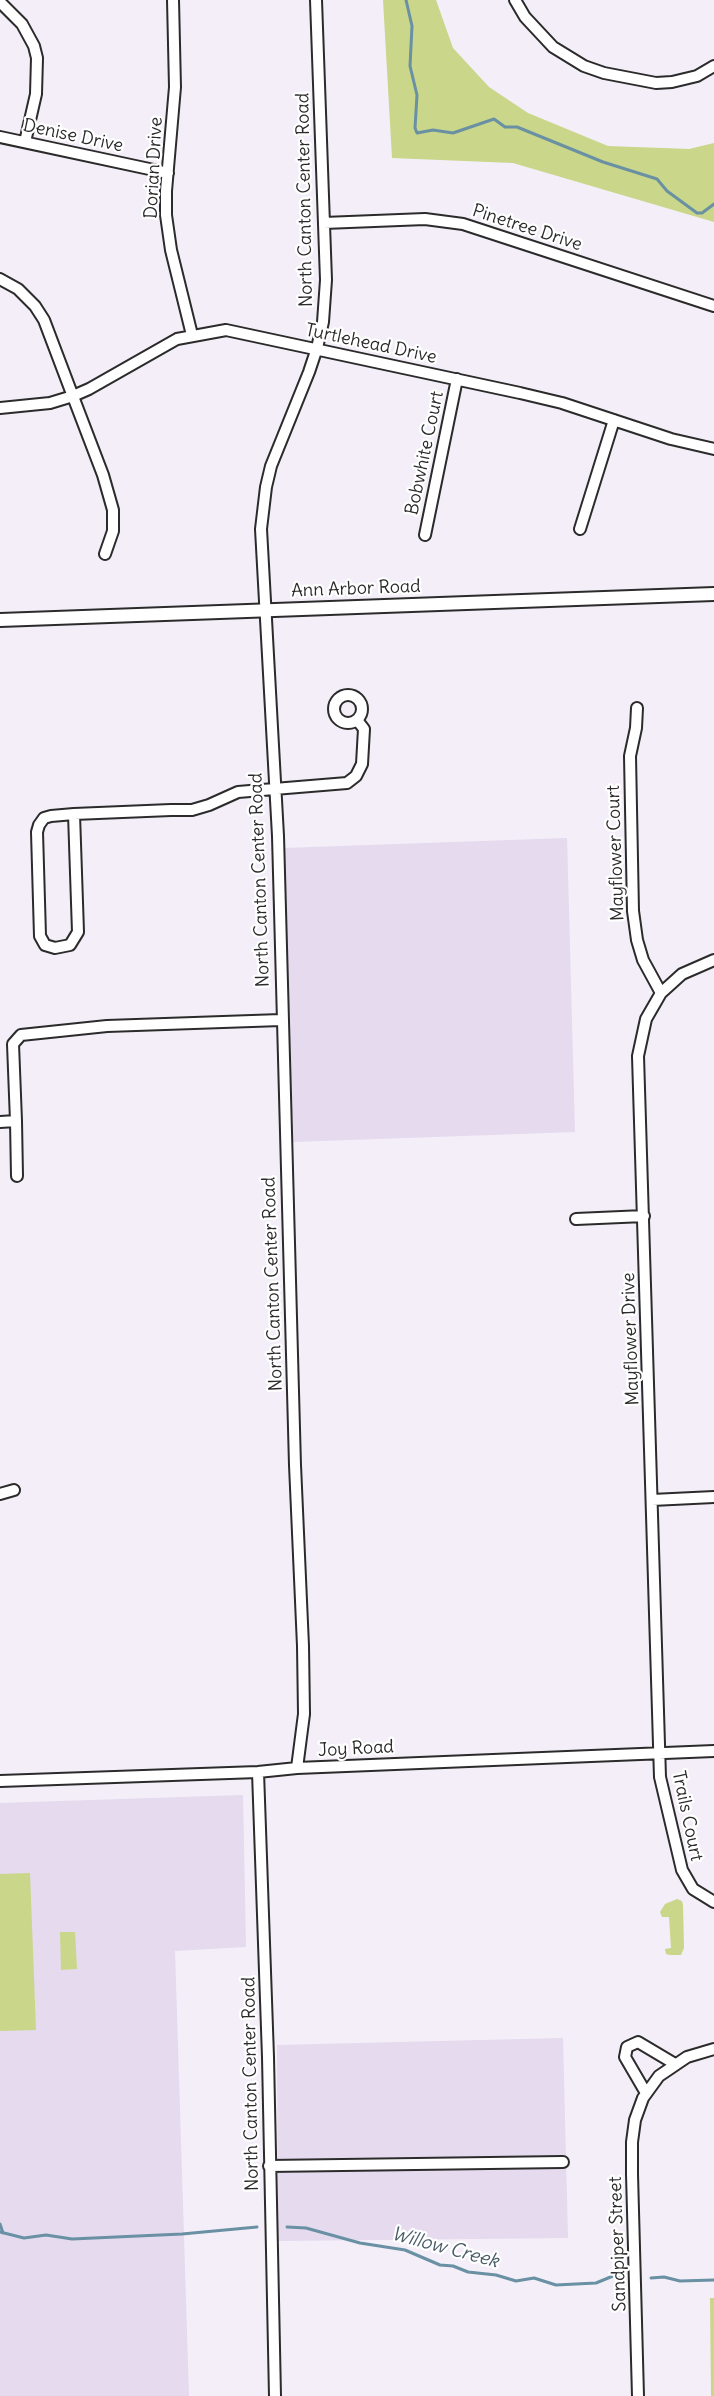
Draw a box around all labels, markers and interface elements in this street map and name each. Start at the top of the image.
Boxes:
street label: North Canton Center Road [292,93,318,307]
street label: Denise Drive [21,115,125,157]
street label: Dorian Drive [141,117,167,219]
street label: Pinetree Drive [469,200,585,256]
street label: Turtlehead Drive [303,320,439,368]
street label: Bobwhite Court [401,389,449,517]
street label: Ann Arbor Road [291,576,421,602]
street label: North Canton Center Road [245,773,275,987]
street label: Mayflower Court [603,785,629,921]
street label: North Canton Center Road [258,1177,288,1391]
street label: Mayflower Drive [618,1272,644,1406]
street label: Joy Road [318,1736,394,1762]
street label: Trails Court [667,1769,707,1863]
street label: North Canton Center Road [238,1977,264,2191]
street label: Sandpiper Street [605,2176,631,2312]
water label: Willow Creek [389,2223,501,2273]

